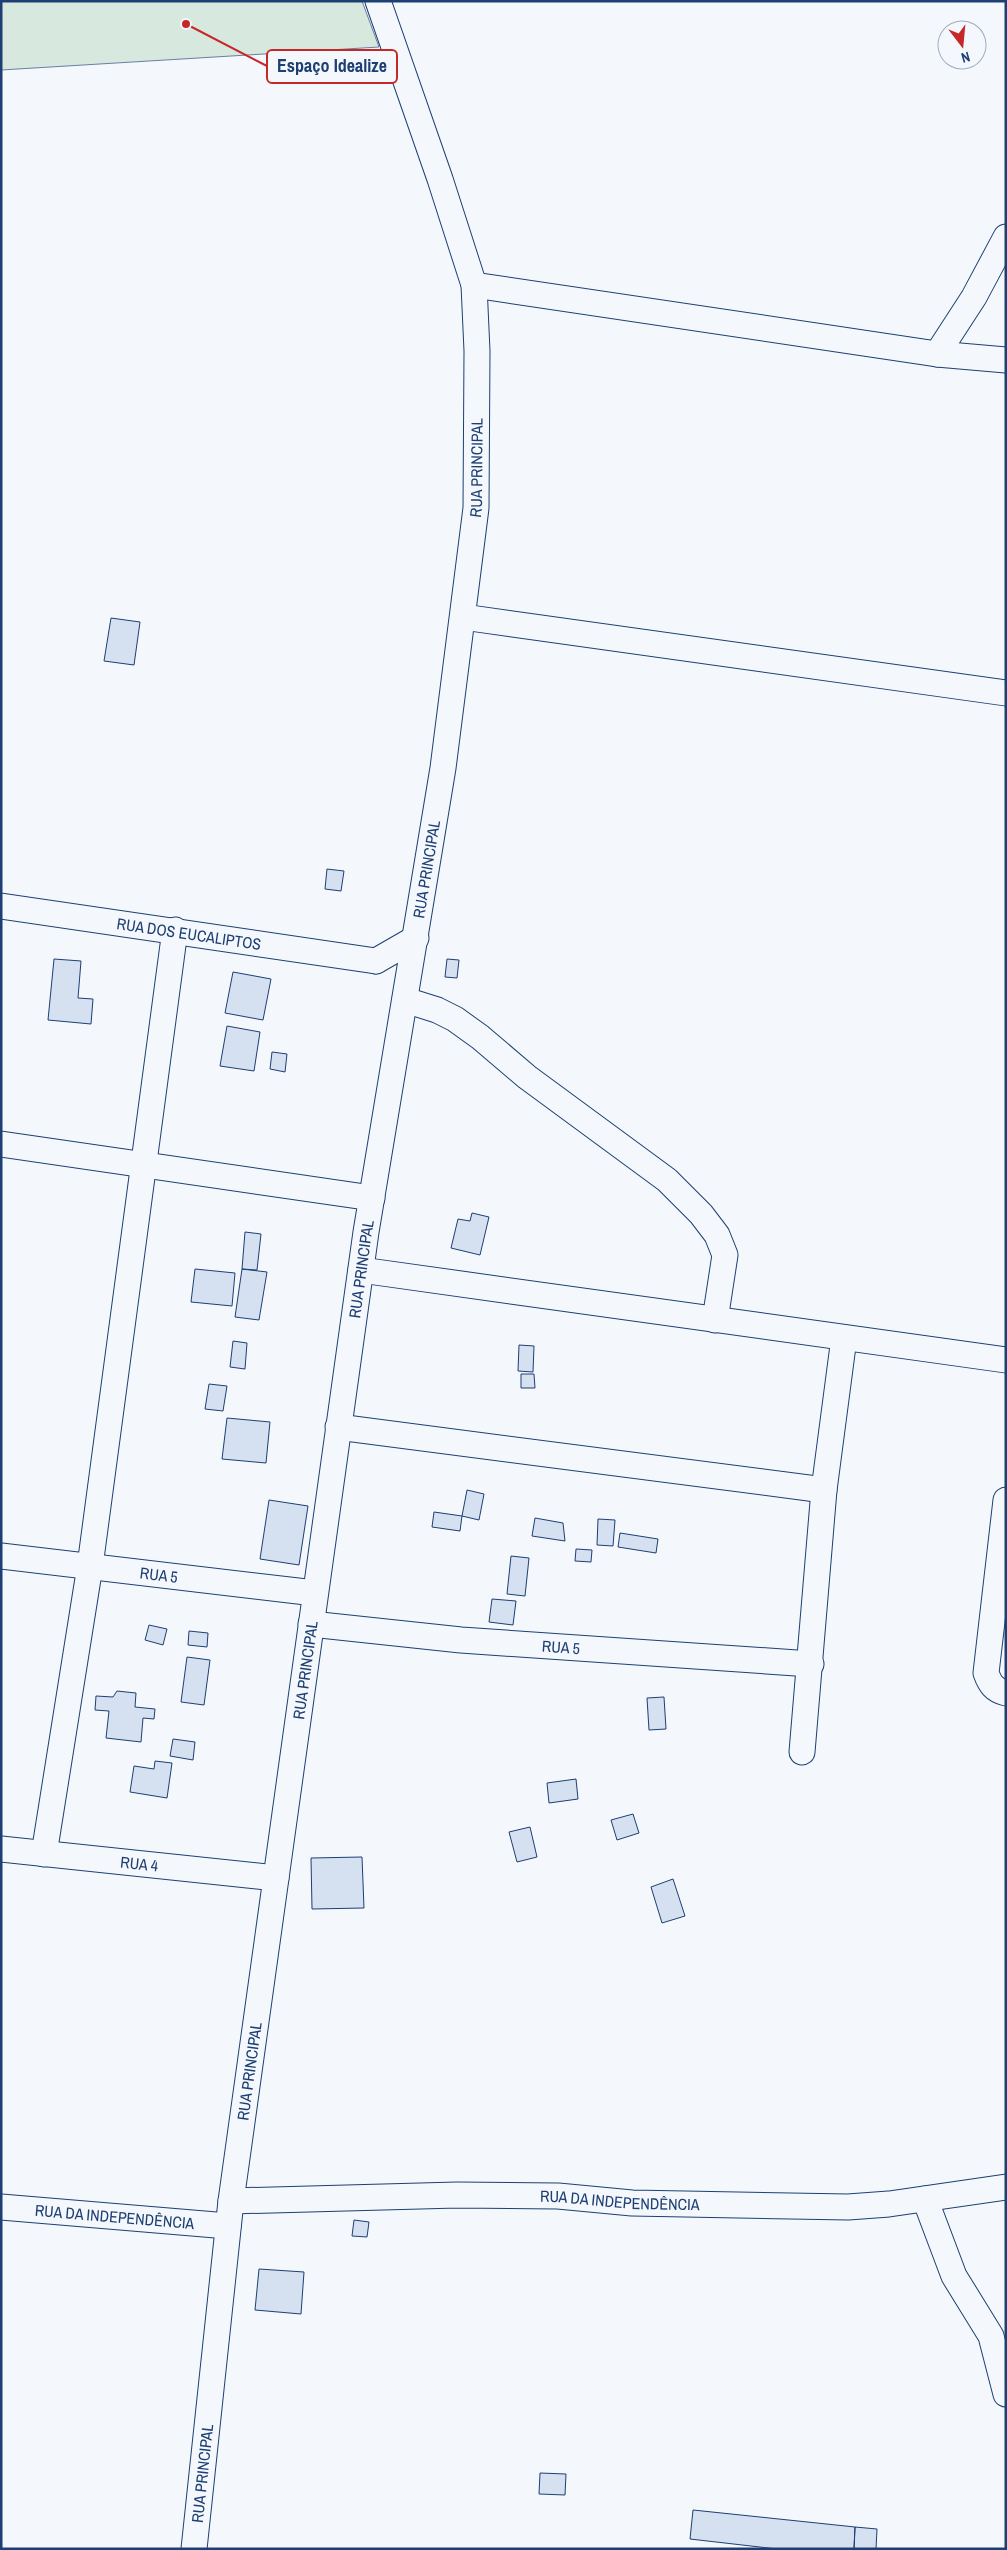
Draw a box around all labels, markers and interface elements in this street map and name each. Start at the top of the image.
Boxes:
north arrow [937,20,987,70]
text: N [959,48,972,67]
callout: Espaço Idealize [267,50,397,83]
text: Espaço Idealize [277,53,387,78]
street label: RUA PRINCIPAL [464,417,488,519]
street label: RUA PRINCIPAL [407,818,445,920]
street label: RUA DOS EUCALIPTOS [115,912,263,955]
street label: RUA PRINCIPAL [343,1217,379,1320]
street label: RUA 5 [139,1561,179,1588]
street label: RUA PRINCIPAL [287,1619,323,1721]
street label: RUA 5 [541,1635,581,1659]
street label: RUA 4 [119,1851,159,1877]
street label: RUA PRINCIPAL [231,2020,267,2122]
street label: RUA DA INDEPENDÊNCIA [540,2185,700,2215]
street label: RUA DA INDEPENDÊNCIA [34,2199,195,2234]
street label: RUA PRINCIPAL [186,2422,218,2524]

